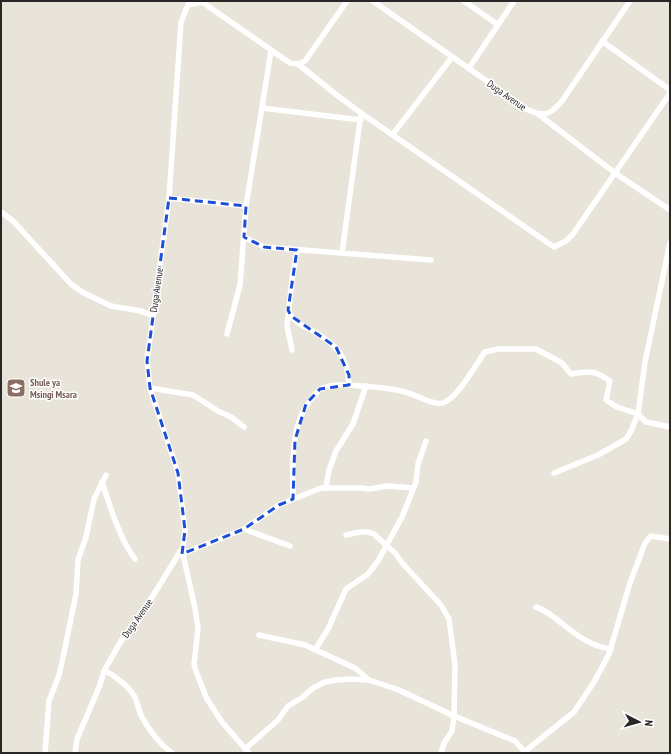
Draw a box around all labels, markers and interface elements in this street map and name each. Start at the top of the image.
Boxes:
street label: Duga Avenue [485,77,529,114]
street label: Duga Avenue [147,267,166,313]
place label: Shule ya Msingi Msara [30,376,77,401]
school or university icon: Shule ya Msingi Msara [5,377,27,399]
street label: Duga Avenue [119,596,156,640]
north arrow [619,702,659,742]
text: N [642,719,656,727]

